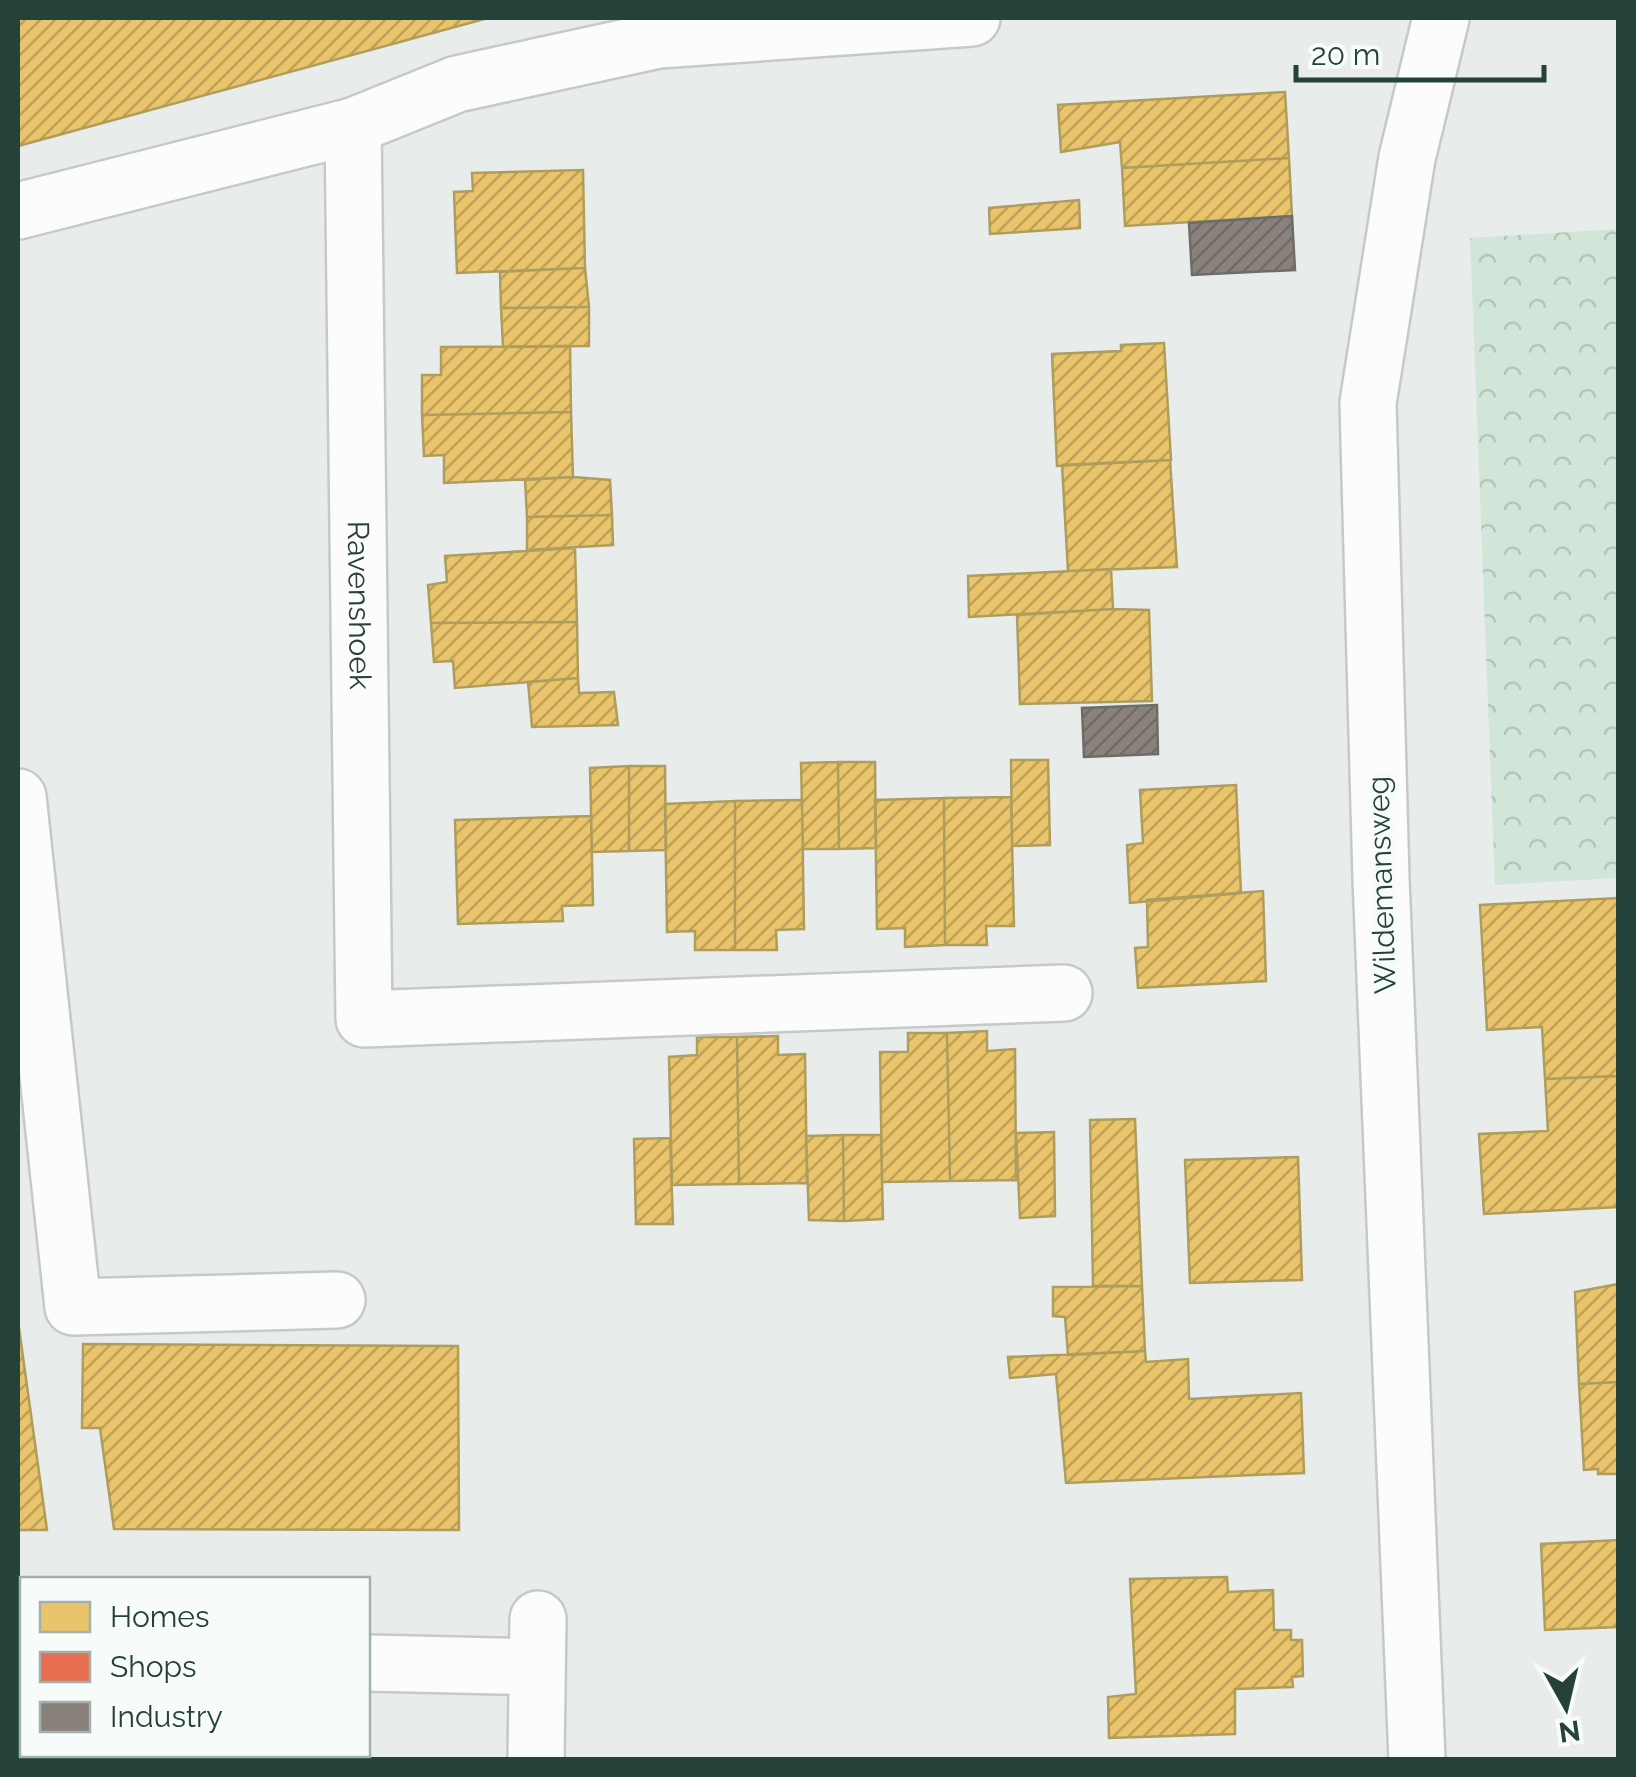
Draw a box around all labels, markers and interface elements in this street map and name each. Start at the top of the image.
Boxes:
scale bar [1296,20,1544,82]
text: 20 m [1311,37,1380,72]
street label: Ravenshoek [341,520,378,690]
street label: Wildemansweg [1360,775,1403,995]
legend [20,1577,370,1757]
text: Homes [110,1599,209,1634]
text: Shops [110,1649,197,1684]
north arrow [1516,1657,1616,1757]
text: Industry [110,1699,223,1734]
text: N [1557,1713,1582,1749]

